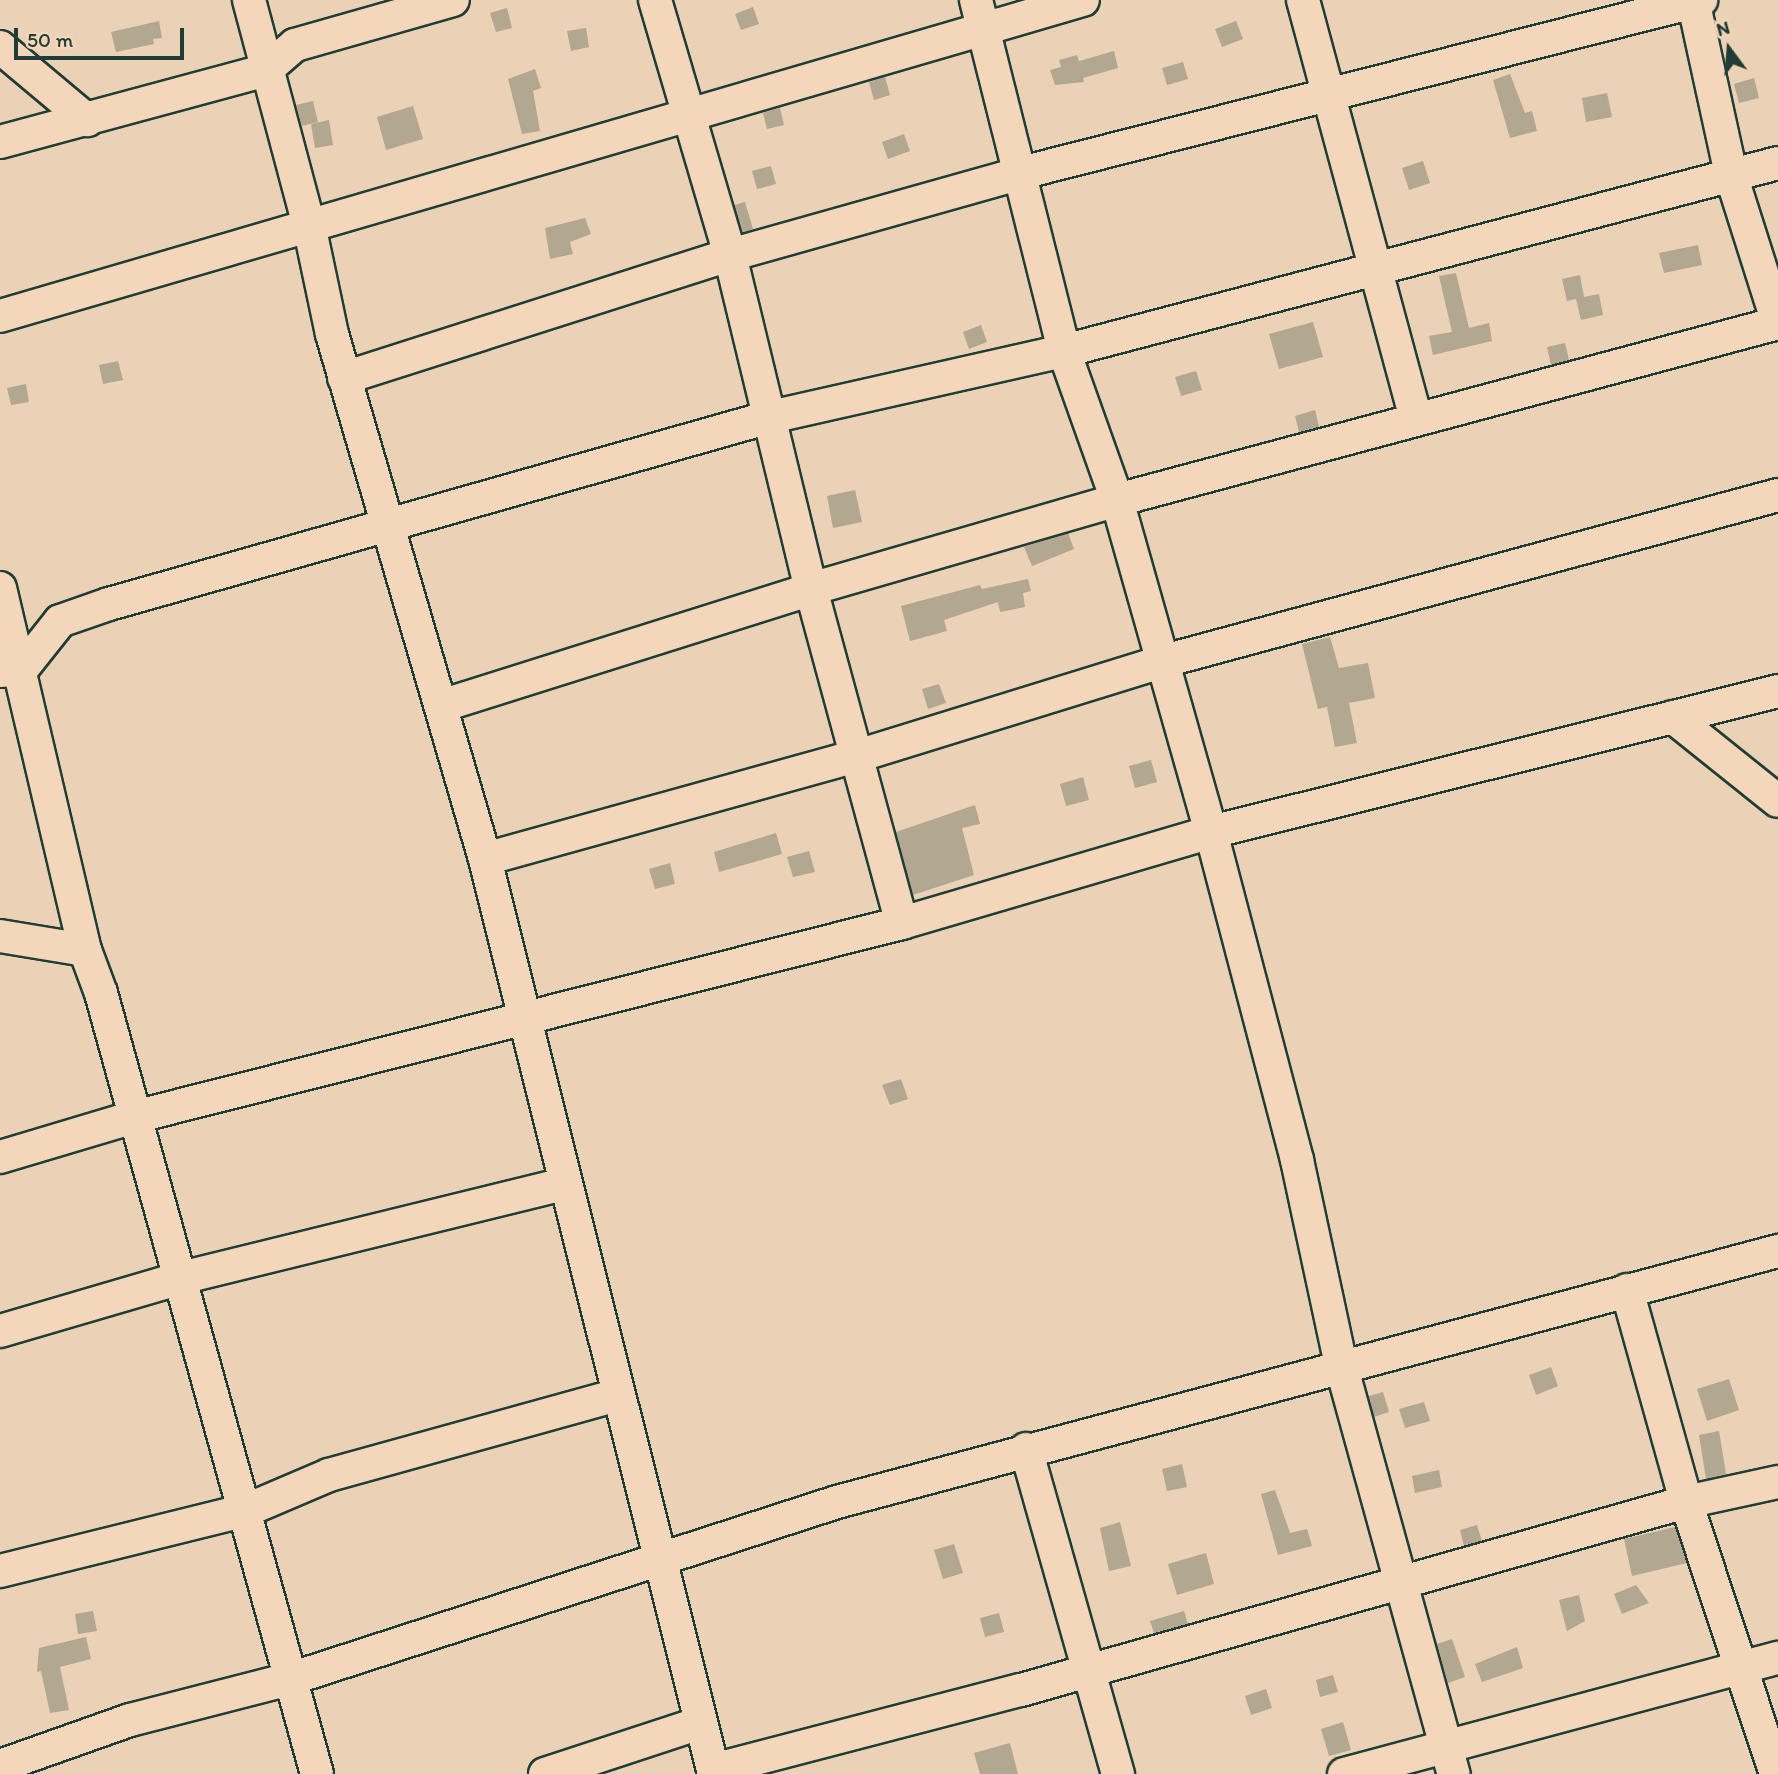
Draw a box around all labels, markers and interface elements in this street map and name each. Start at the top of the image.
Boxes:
scale bar [18,14,187,58]
north arrow [1694,14,1764,84]
text: N [1714,16,1732,41]
text: 50 m [27,27,73,52]

